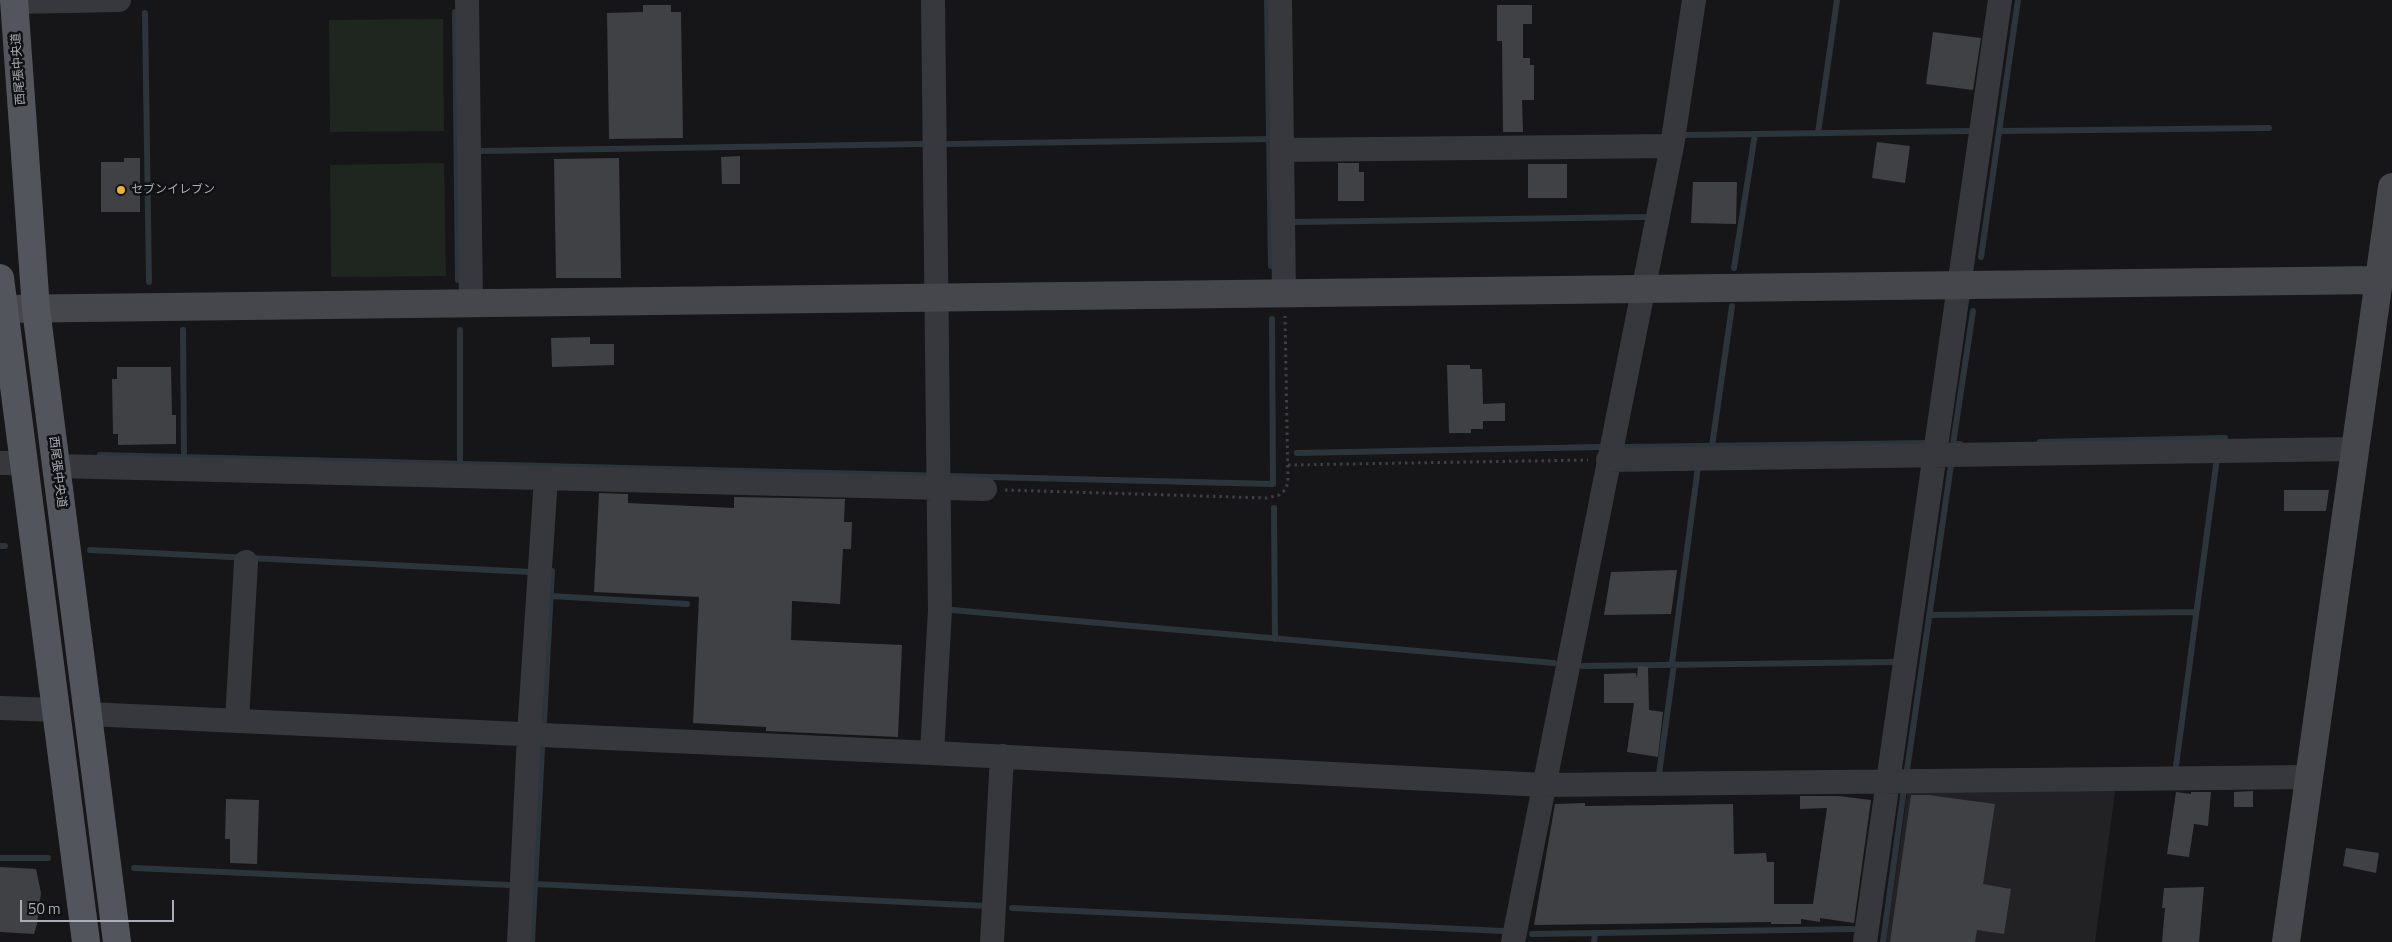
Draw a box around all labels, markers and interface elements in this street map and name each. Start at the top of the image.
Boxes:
street label: 西尾張中央道 [9,33,29,105]
place label: セブンイレブン [131,183,215,197]
marker: セブンイレブン [115,184,127,196]
street label: 西尾張中央道 [45,435,69,509]
scale bar [22,890,176,922]
text: 50 m [28,897,61,920]

